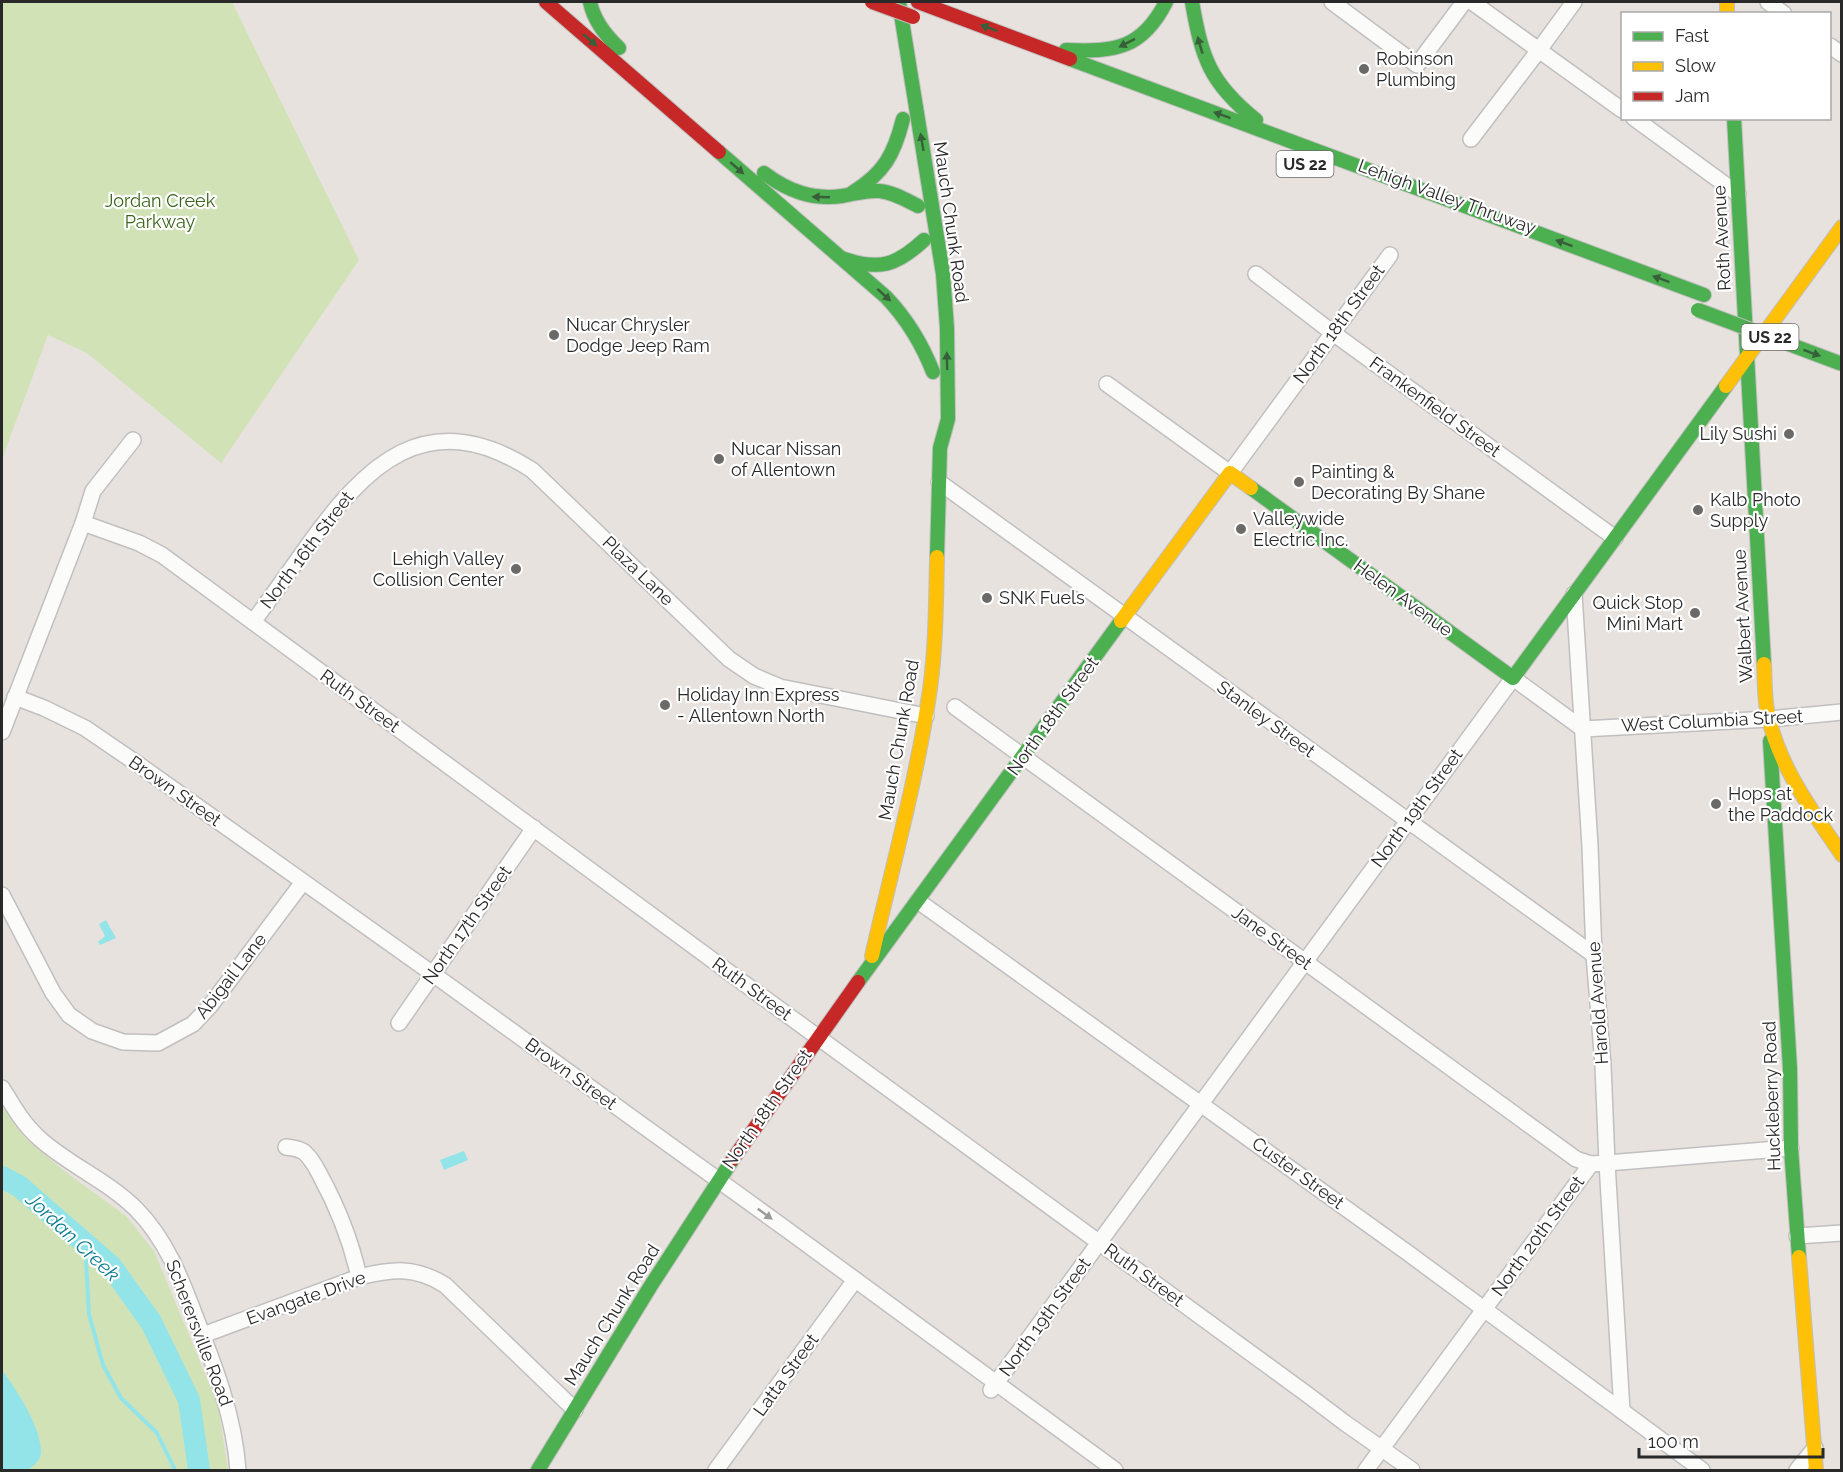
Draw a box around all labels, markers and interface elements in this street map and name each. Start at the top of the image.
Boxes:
legend [1621,12,1831,120]
one-way arrow [980,23,998,32]
text: Fast [1675,25,1709,46]
one-way arrow [582,33,597,46]
one-way arrow [1195,36,1204,54]
one-way arrow [1118,38,1136,48]
place label: Robinson Plumbing [1376,48,1456,90]
text: Slow [1675,55,1716,76]
marker: Robinson Plumbing [1357,62,1371,76]
text: Jam [1675,85,1710,106]
one-way arrow [1212,110,1230,120]
one-way arrow [917,133,926,152]
street label: Mauch Chunk Road [930,140,973,304]
road number: US 22 [1276,151,1334,177]
street label: Lehigh Valley Thruway [1355,155,1539,239]
one-way arrow [729,161,744,174]
street label: Roth Avenue [1708,184,1735,291]
park label: Jordan Creek Parkway [105,190,216,232]
one-way arrow [811,192,830,202]
one-way arrow [1554,237,1572,247]
street label: North 18th Street [1289,260,1389,387]
one-way arrow [1652,274,1670,283]
one-way arrow [876,288,890,302]
place label: Nucar Chrysler Dodge Jeep Ram [566,314,710,356]
road number: US 22 [1742,324,1798,350]
marker: Nucar Chrysler Dodge Jeep Ram [547,328,561,342]
one-way arrow [1803,349,1821,358]
one-way arrow [943,351,952,370]
street label: Frankenfield Street [1366,352,1505,461]
place label: Lily Sushi [1699,423,1777,444]
marker: Lily Sushi [1782,427,1796,441]
place label: Nucar Nissan of Allentown [731,438,841,480]
marker: Nucar Nissan of Allentown [712,452,726,466]
place label: Painting & Decorating By Shane [1311,461,1486,503]
marker: Painting & Decorating By Shane [1292,475,1306,489]
street label: North 16th Street [256,487,358,613]
place label: Kalb Photo Supply [1710,489,1801,531]
marker: Kalb Photo Supply [1691,503,1705,517]
place label: Valleywide Electric Inc. [1253,508,1348,550]
marker: Valleywide Electric Inc. [1234,522,1248,536]
street label: Plaza Lane [598,532,679,610]
place label: Lehigh Valley Collision Center [373,548,505,590]
street label: Walbert Avenue [1728,548,1756,683]
street label: Helen Avenue [1350,555,1457,641]
marker: Lehigh Valley Collision Center [509,562,523,576]
place label: SNK Fuels [999,587,1085,608]
marker: SNK Fuels [980,591,994,605]
place label: Quick Stop Mini Mart [1592,592,1683,634]
marker: Quick Stop Mini Mart [1688,606,1702,620]
street label: North 18th Street [1003,652,1103,779]
street label: Mauch Chunk Road [874,658,923,822]
street label: Ruth Street [316,665,404,737]
street label: Stanley Street [1213,676,1319,761]
place label: Holiday Inn Express - Allentown North [677,684,840,726]
marker: Holiday Inn Express - Allentown North [658,698,672,712]
street label: West Columbia Street [1621,705,1803,736]
street label: North 19th Street [1367,744,1467,871]
street label: Brown Street [125,751,226,830]
place label: Hops at the Paddock [1728,783,1834,825]
marker: Hops at the Paddock [1709,797,1723,811]
street label: North 17th Street [418,861,515,988]
street label: Jane Street [1228,902,1316,974]
street label: Abigail Lane [191,929,271,1022]
street label: Harold Avenue [1583,941,1612,1065]
street label: Ruth Street [708,953,796,1025]
street label: Huckleberry Road [1758,1021,1785,1171]
street label: Brown Street [521,1033,621,1114]
street label: North 18th Street [717,1045,816,1173]
street label: Custer Street [1248,1132,1348,1213]
street label: North 20th Street [1487,1172,1588,1300]
water label: Jordan Creek [21,1187,125,1287]
one-way arrow [757,1208,773,1220]
street label: Ruth Street [1100,1239,1188,1311]
street label: Mauch Chunk Road [560,1240,664,1389]
street label: North 19th Street [995,1253,1095,1380]
street label: Scherersville Road [162,1257,237,1409]
street label: Evangate Drive [243,1266,369,1329]
street label: Latta Street [749,1329,822,1420]
scale bar [1639,1421,1824,1459]
text: 100 m [1648,1431,1699,1452]

